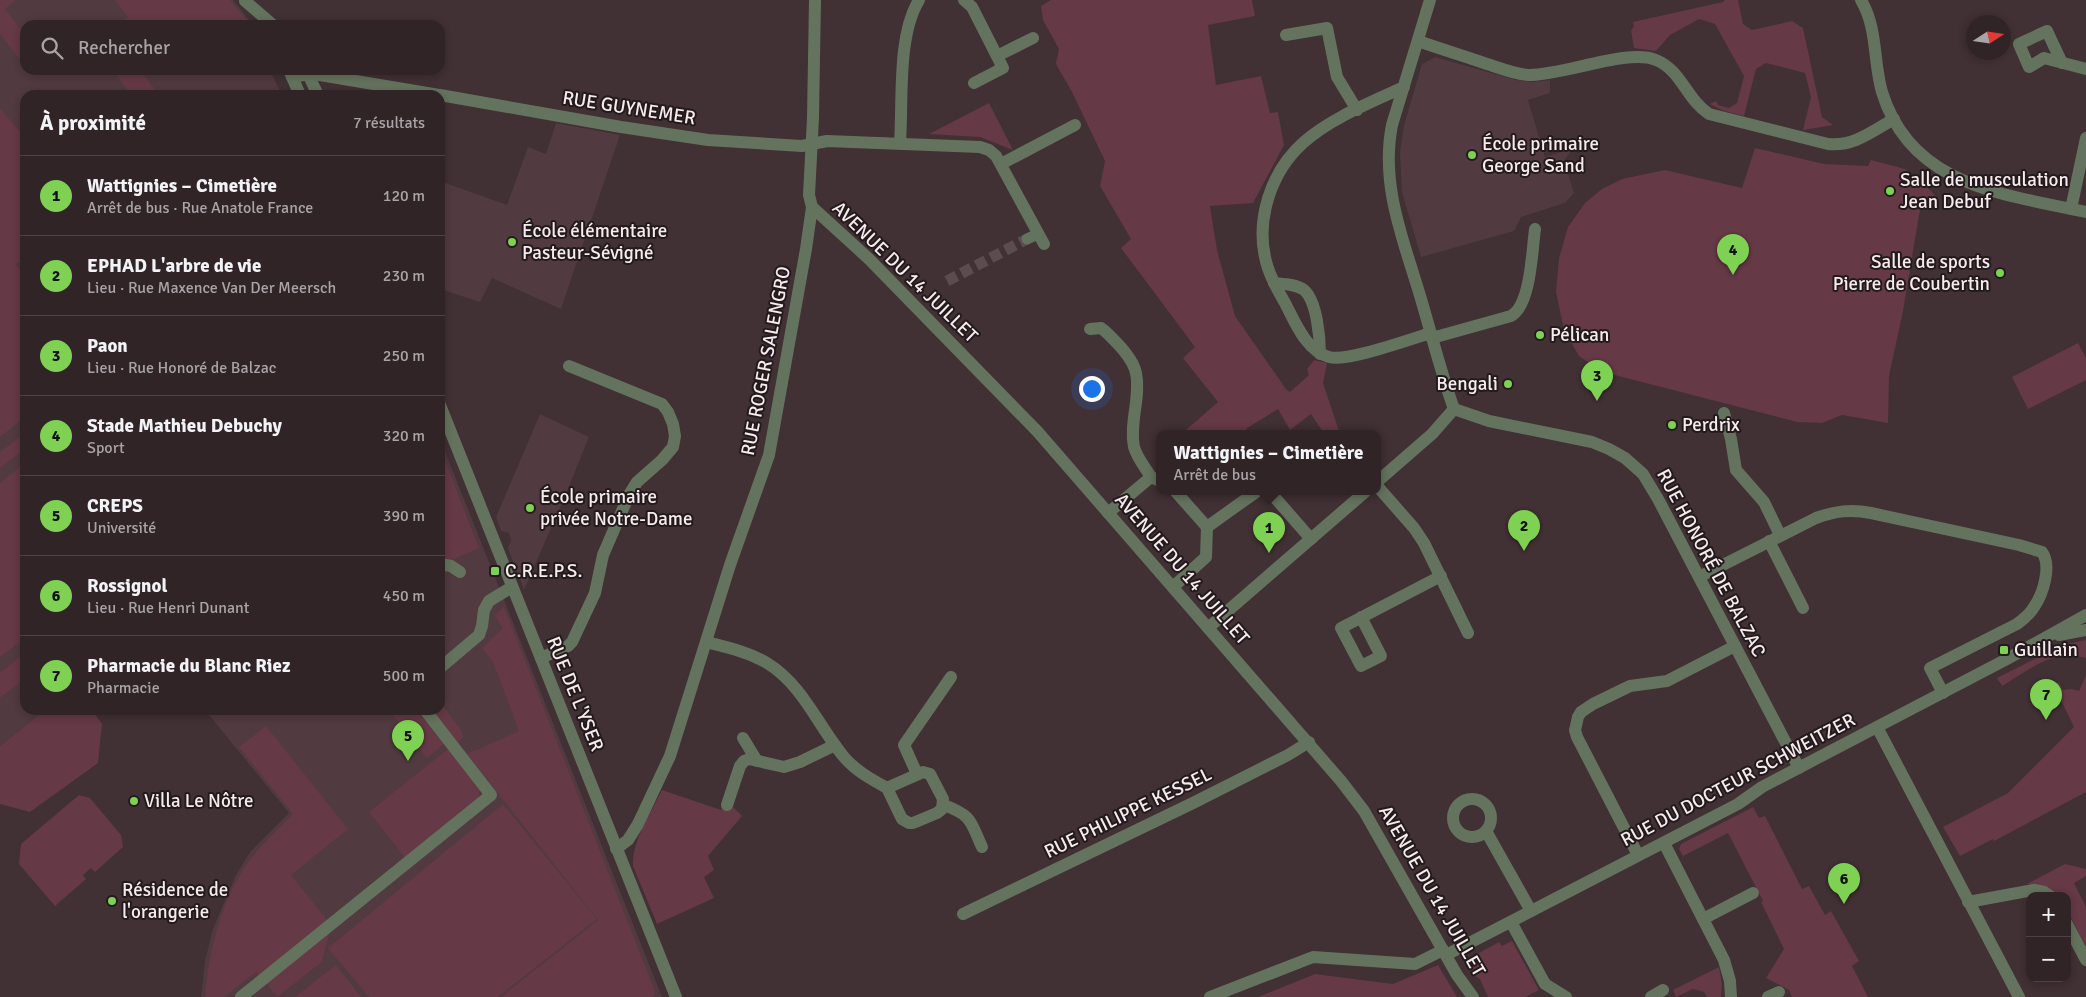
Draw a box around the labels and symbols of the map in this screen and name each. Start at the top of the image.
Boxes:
north arrow [1966,15,2011,60]
street label: RUE GUYNEMER [561,86,697,130]
place label: École primaire George Sand [1482,132,1599,178]
marker: École primaire George Sand [1466,149,1478,161]
place label: Salle de musculation Jean Debuf [1900,168,2069,214]
marker: Salle de musculation Jean Debuf [1884,185,1896,197]
street label: AVENUE DU 14 JUILLET [827,196,983,348]
place label: École élémentaire Pasteur-Sévigné [522,219,667,265]
pin: 4 [1717,234,1749,275]
marker: École élémentaire Pasteur-Sévigné [506,236,518,248]
place label: Salle de sports Pierre de Coubertin [1833,250,1990,296]
street label: RUE ROGER SALENGRO [736,264,796,458]
marker: Salle de sports Pierre de Coubertin [1994,267,2006,279]
place label: Pélican [1550,323,1609,347]
marker: Pélican [1534,329,1546,341]
pin: 3 [1581,360,1613,401]
place label: Bengali [1436,372,1498,396]
your location [1079,376,1105,402]
marker: Bengali [1502,378,1514,390]
place label: Perdrix [1682,413,1740,437]
marker: Perdrix [1666,419,1678,431]
street label: RUE HONORÉ DE BALZAC [1651,465,1771,661]
place label: École primaire privée Notre-Dame [540,485,692,531]
street label: AVENUE DU 14 JUILLET [1110,488,1255,650]
marker: École primaire privée Notre-Dame [524,502,536,514]
pin: 2 [1508,510,1540,551]
pin: 1 [1253,512,1285,553]
place label: C.R.E.P.S. [505,559,582,583]
marker: C.R.E.P.S. [489,565,501,577]
street label: RUE DE L'YSER [541,633,609,755]
place label: Guillain [2014,638,2078,662]
marker: Guillain [1998,644,2010,656]
pin: 7 [2030,679,2062,720]
street label: RUE DU DOCTEUR SCHWEITZER [1617,708,1859,852]
pin: 5 [392,720,424,761]
street label: RUE PHILIPPE KESSEL [1040,762,1216,864]
place label: Villa Le Nôtre [144,789,253,813]
marker: Villa Le Nôtre [128,795,140,807]
street label: AVENUE DU 14 JUILLET [1373,801,1491,981]
pin: 6 [1828,863,1860,904]
place label: Résidence de l'orangerie [122,878,228,924]
marker: Résidence de l'orangerie [106,895,118,907]

